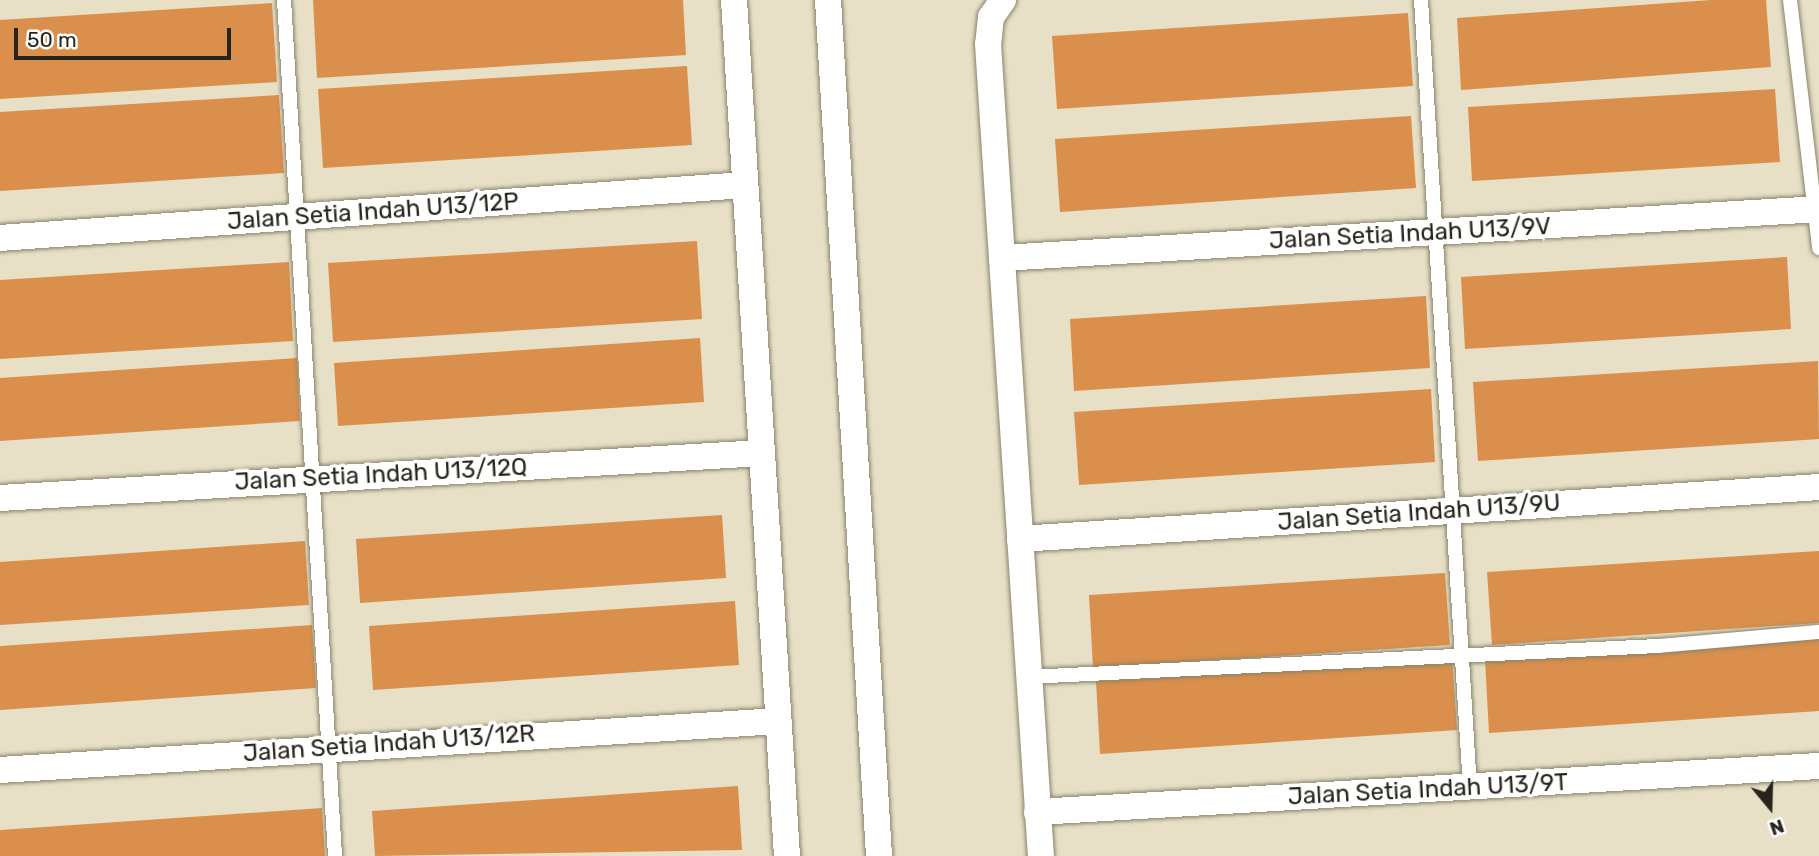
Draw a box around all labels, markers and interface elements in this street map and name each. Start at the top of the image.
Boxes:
scale bar [18,14,234,58]
text: 50 m [27,27,77,52]
street label: Jalan Setia Indah U13/12P [226,187,520,237]
street label: Jalan Setia Indah U13/9V [1268,212,1552,256]
street label: Jalan Setia Indah U13/12Q [234,453,528,497]
street label: Jalan Setia Indah U13/9U [1277,489,1561,537]
street label: Jalan Setia Indah U13/12R [242,719,536,769]
street label: Jalan Setia Indah U13/9T [1287,768,1569,812]
north arrow [1735,772,1805,842]
text: N [1767,814,1787,840]

